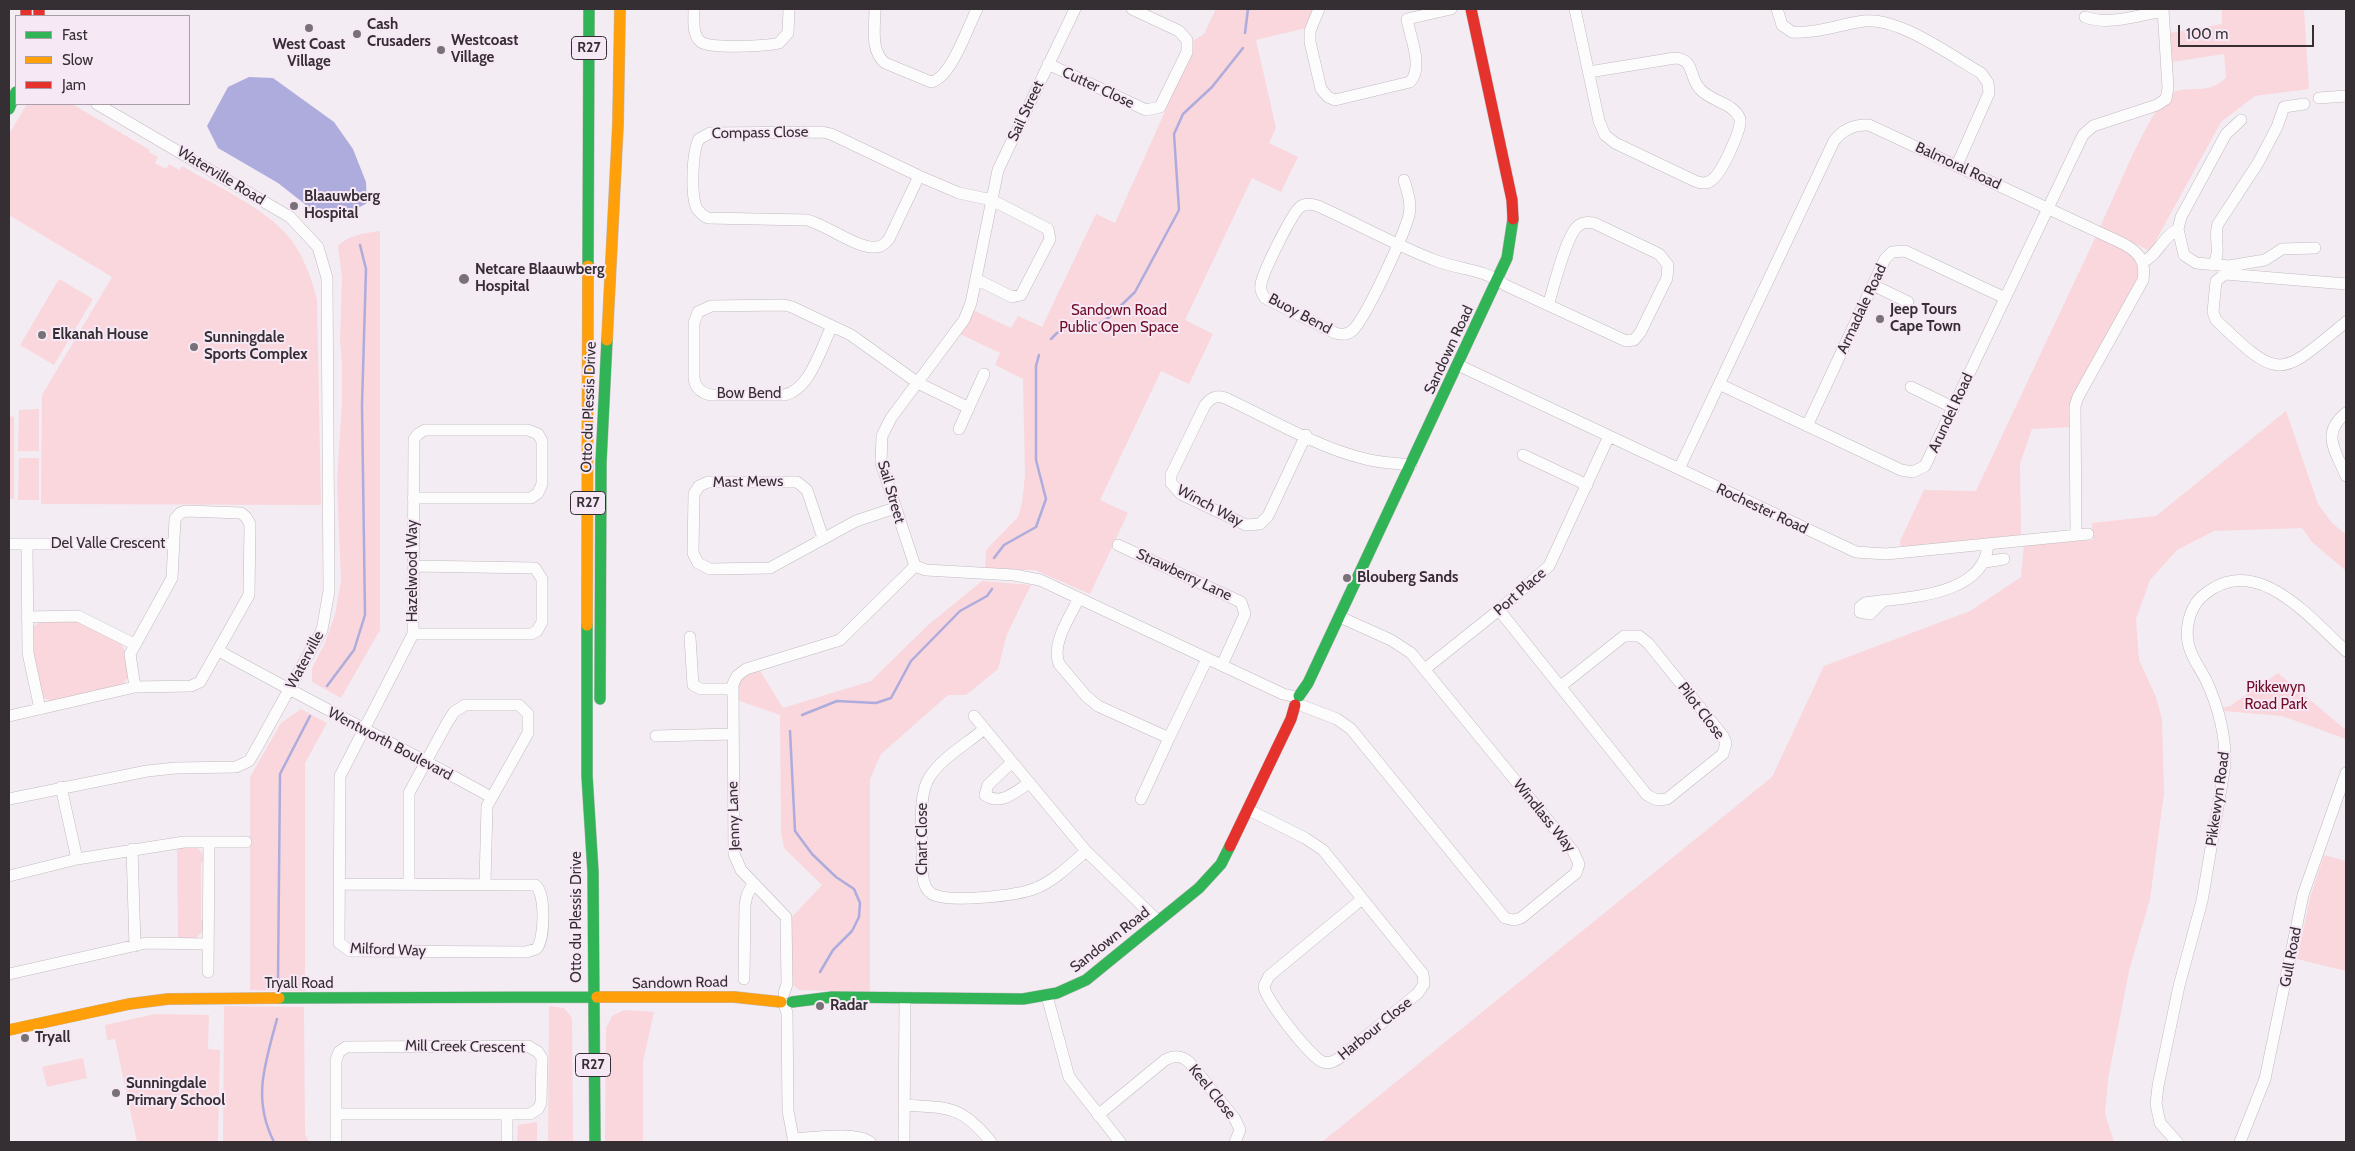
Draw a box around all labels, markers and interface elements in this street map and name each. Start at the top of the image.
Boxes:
legend [15,15,190,105]
scale bar [2180,15,2316,47]
place label: Cash Crusaders [367,16,431,51]
marker: West Coast Village [303,22,315,34]
text: 100 m [2186,25,2228,43]
text: Fast [62,26,87,44]
marker: Cash Crusaders [351,28,363,40]
place label: Westcoast Village [451,32,518,67]
place label: West Coast Village [273,36,345,71]
road number: R27 [572,36,606,59]
marker: Westcoast Village [435,44,447,56]
text: Slow [62,51,93,69]
street label: Cutter Close [1059,63,1137,113]
text: Jam [62,76,86,94]
street label: Sail Street [1004,78,1048,144]
street label: Compass Close [712,123,808,143]
street label: Balmoral Road [1912,138,2004,194]
street label: Waterville Road [174,143,268,209]
place label: Blaauwberg Hospital [304,188,380,223]
marker: Blaauwberg Hospital [288,200,300,212]
place label: Netcare Blaauwberg Hospital [475,261,604,296]
street label: Armadale Road [1833,261,1891,357]
marker: Netcare Blaauwberg Hospital [457,272,471,286]
street label: Buoy Bend [1265,290,1335,338]
place label: Jeep Tours Cape Town [1890,301,1961,336]
park label: Sandown Road Public Open Space [1059,302,1179,337]
street label: Sandown Road [1421,303,1477,397]
marker: Jeep Tours Cape Town [1874,313,1886,325]
place label: Elkanah House [52,326,148,344]
marker: Elkanah House [36,329,48,341]
place label: Sunningdale Sports Complex [204,329,308,364]
marker: Sunningdale Sports Complex [188,341,200,353]
street label: Otto du Plessis Drive [578,341,600,473]
street label: Arundel Road [1925,370,1977,456]
street label: Bow Bend [717,385,781,403]
street label: Sail Street [873,458,909,526]
street label: Mast Mews [713,472,783,492]
street label: Rochester Road [1713,480,1811,538]
street label: Winch Way [1174,481,1246,531]
road number: R27 [570,492,606,514]
street label: Hazelwood Way [404,520,422,622]
street label: Del Valle Crescent [51,535,165,553]
street label: Strawberry Lane [1133,545,1235,605]
street label: Port Place [1490,564,1550,620]
place label: Blouberg Sands [1357,569,1458,587]
marker: Blouberg Sands [1341,572,1353,584]
street label: Waterville [282,628,328,692]
street label: Pilot Close [1674,679,1728,743]
park label: Pikkewyn Road Park [2245,679,2307,714]
street label: Wentworth Boulevard [325,704,455,784]
street label: Pikkewyn Road [2202,751,2234,847]
street label: Windlass Way [1509,776,1579,856]
street label: Jenny Lane [724,781,744,851]
street label: Chart Close [914,803,932,875]
street label: Otto du Plessis Drive [568,851,586,983]
street label: Sandown Road [1067,903,1153,977]
street label: Gull Road [2276,925,2306,989]
street label: Milford Way [350,940,426,960]
street label: Sandown Road [632,973,728,993]
street label: Tryall Road [264,975,334,993]
street label: Harbour Close [1334,994,1416,1064]
place label: Radar [830,997,868,1015]
marker: Radar [814,1000,826,1012]
place label: Tryall [35,1029,70,1047]
marker: Tryall [19,1032,31,1044]
street label: Mill Creek Crescent [405,1037,525,1057]
road number: R27 [576,1054,610,1076]
street label: Keel Close [1185,1061,1239,1123]
place label: Sunningdale Primary School [126,1075,225,1110]
marker: Sunningdale Primary School [110,1087,122,1099]

